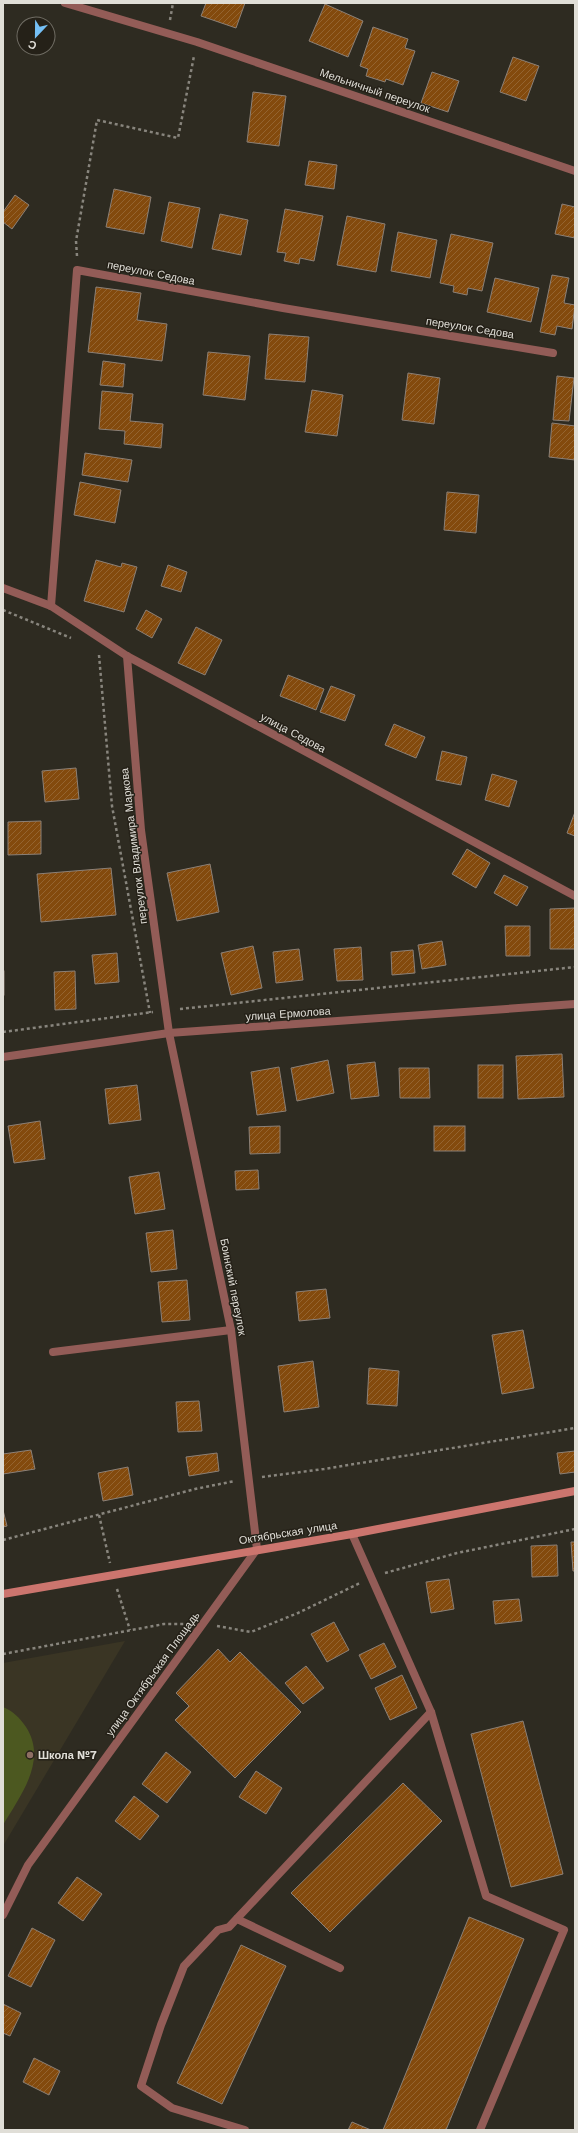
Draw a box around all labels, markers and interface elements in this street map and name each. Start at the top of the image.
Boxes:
north arrow [16,16,56,56]
text: С [26,37,39,52]
street label: Мельничный переулок [318,66,432,116]
street label: переулок Седова [106,258,197,288]
street label: переулок Седова [425,315,516,342]
street label: улица Седова [258,710,329,756]
street label: переулок Владимира Маркова [118,766,150,925]
street label: улица Ермолова [245,1004,332,1023]
street label: Боинский переулок [217,1237,249,1337]
street label: Октябрьская улица [238,1519,339,1547]
street label: улица Октябрьская Площадь [103,1609,203,1739]
place label: Школа №7 [38,1749,97,1762]
marker: Школа №7 [25,1750,35,1760]

